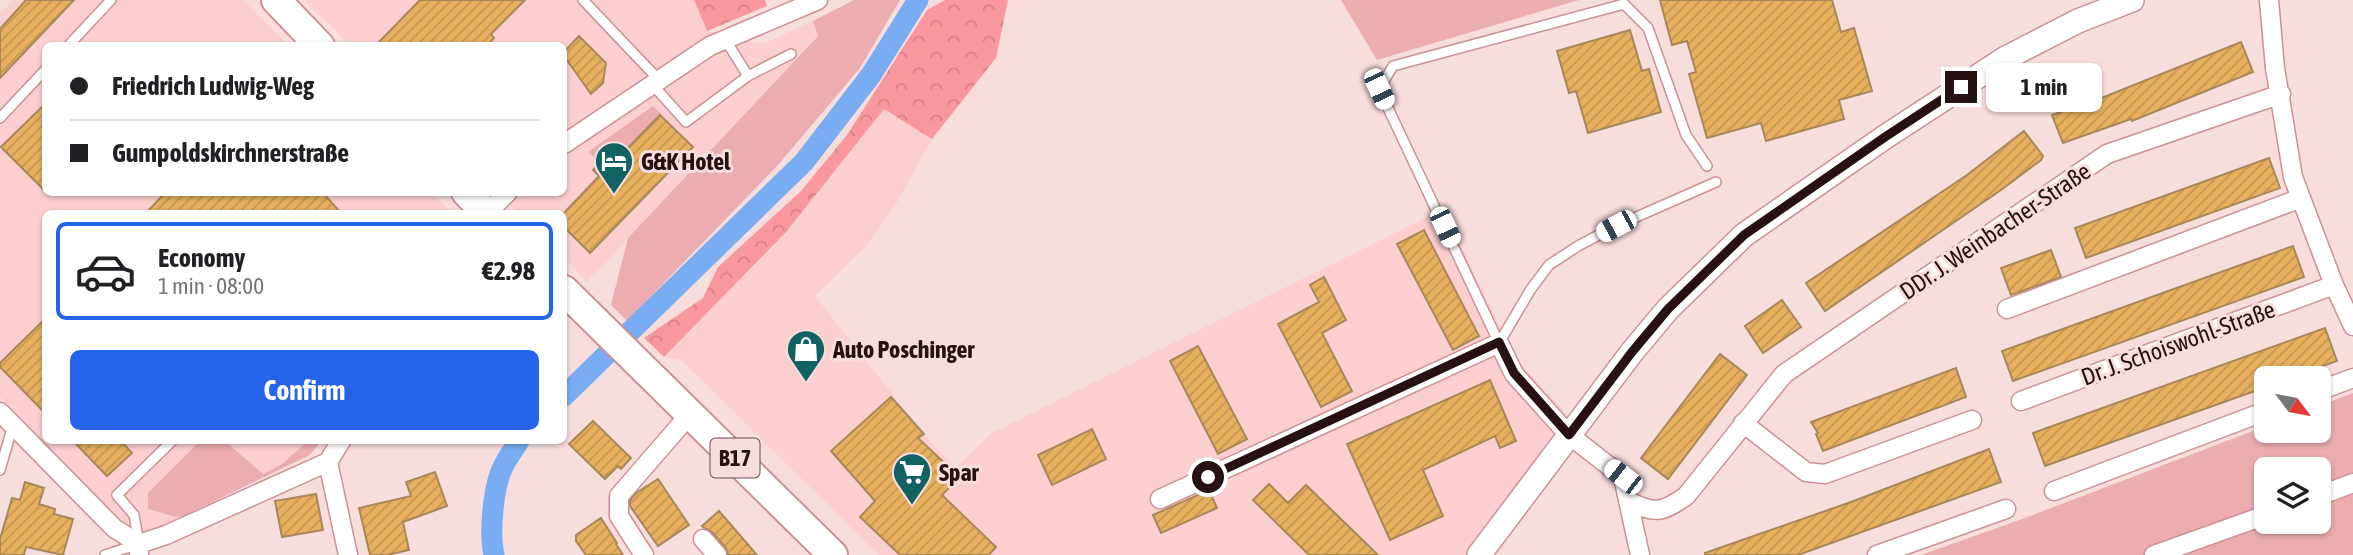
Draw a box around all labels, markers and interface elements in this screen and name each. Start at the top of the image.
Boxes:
callout: 1 min [1986,62,2101,112]
car [1361,66,1398,112]
text: Friedrich Ludwig-Weg [112,71,314,101]
route end [1945,71,1977,103]
text: 1 min [2021,74,2067,100]
text: Gumpoldskirchnerstraße [112,138,349,168]
hotel icon: G&K Hotel [593,140,635,195]
place label: G&K Hotel [641,148,731,175]
street label: DDr. J. Weinbacher-Straße [1895,157,2095,305]
car [1427,204,1464,250]
car [1593,207,1640,245]
icon: car [74,240,137,303]
text: Economy [158,243,245,273]
text: €2.98 [482,256,535,286]
text: 1 min · 08:00 [158,273,264,299]
street label: Dr. J. Schoiswohl-Straße [2078,295,2278,391]
shop icon: Auto Poschinger [785,328,827,383]
place label: Auto Poschinger [832,336,975,363]
button: Confirm [70,350,539,430]
north arrow [2254,366,2331,443]
map controls [2254,366,2331,534]
road number: B17 [710,438,760,478]
supermarket icon: Spar [891,451,933,506]
car [1600,456,1647,498]
button: layers [2254,457,2331,534]
place label: Spar [939,459,980,486]
route start [1192,461,1224,493]

